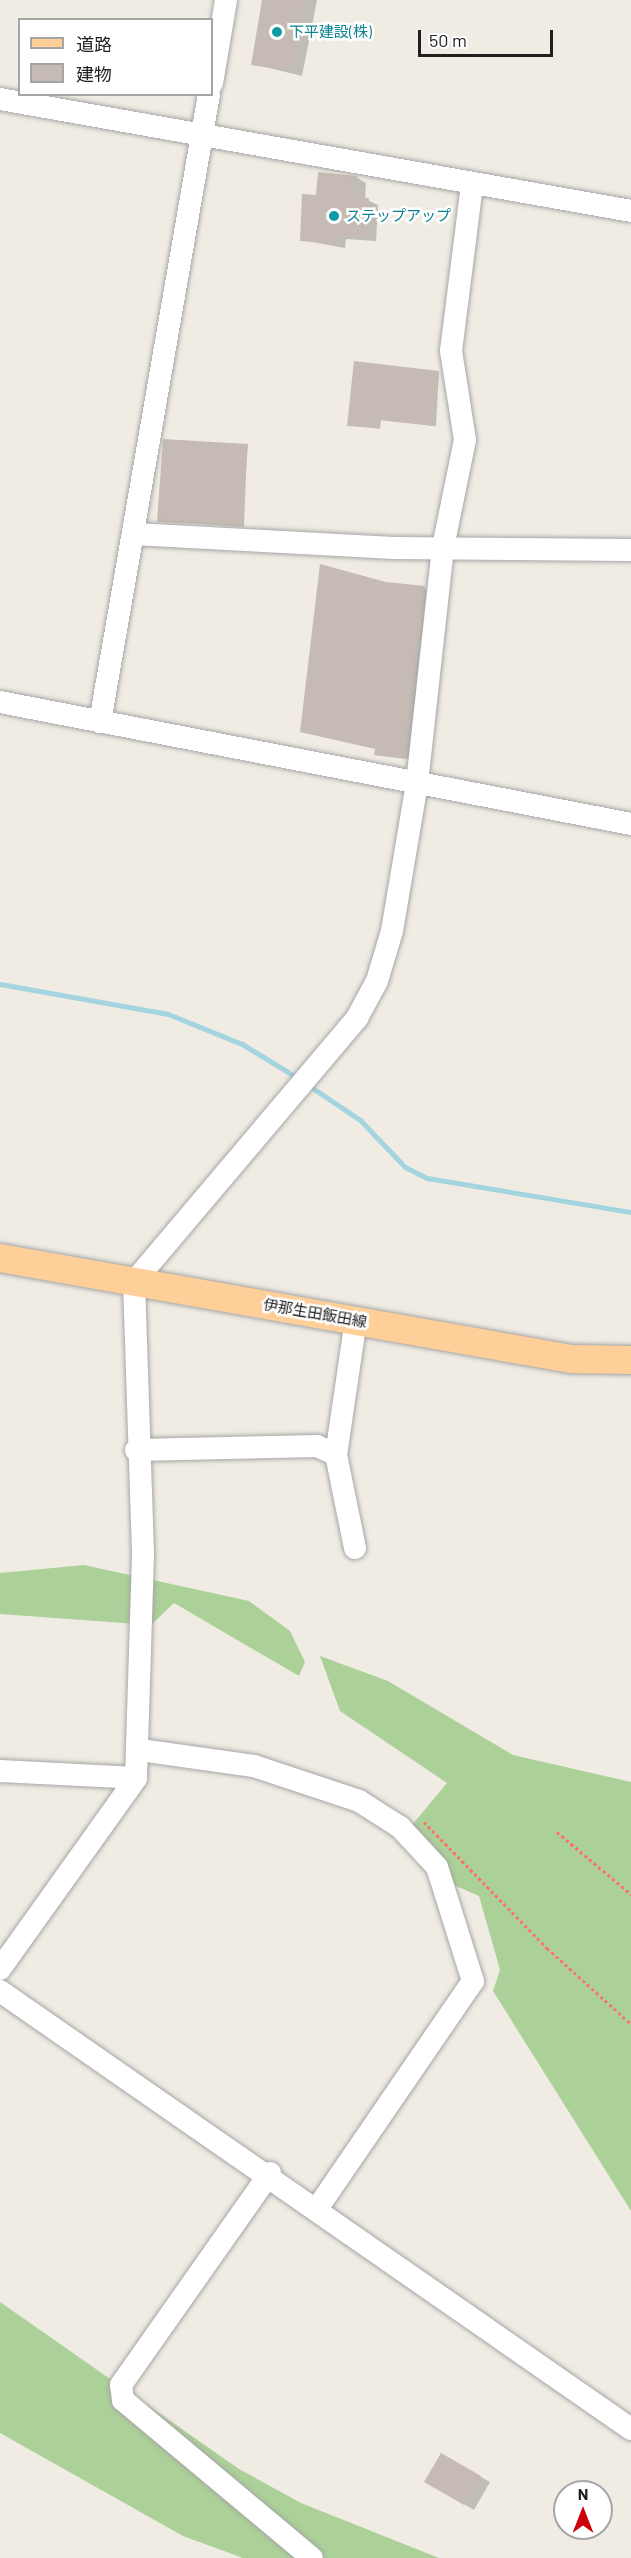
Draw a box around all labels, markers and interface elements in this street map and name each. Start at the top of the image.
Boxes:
legend [18,18,213,96]
scale bar [421,18,556,56]
place label: 下平建設(株) [289,23,372,41]
marker: 下平建設(株) [270,25,284,39]
text: 50 m [429,29,467,51]
text: 道路 [76,33,112,55]
text: 建物 [76,63,112,85]
place label: ステップアップ [346,207,451,225]
marker: ステップアップ [327,209,341,223]
street label: 伊那生田飯田線 [262,1295,368,1331]
north arrow [553,2480,613,2540]
text: N [578,2484,588,2503]

